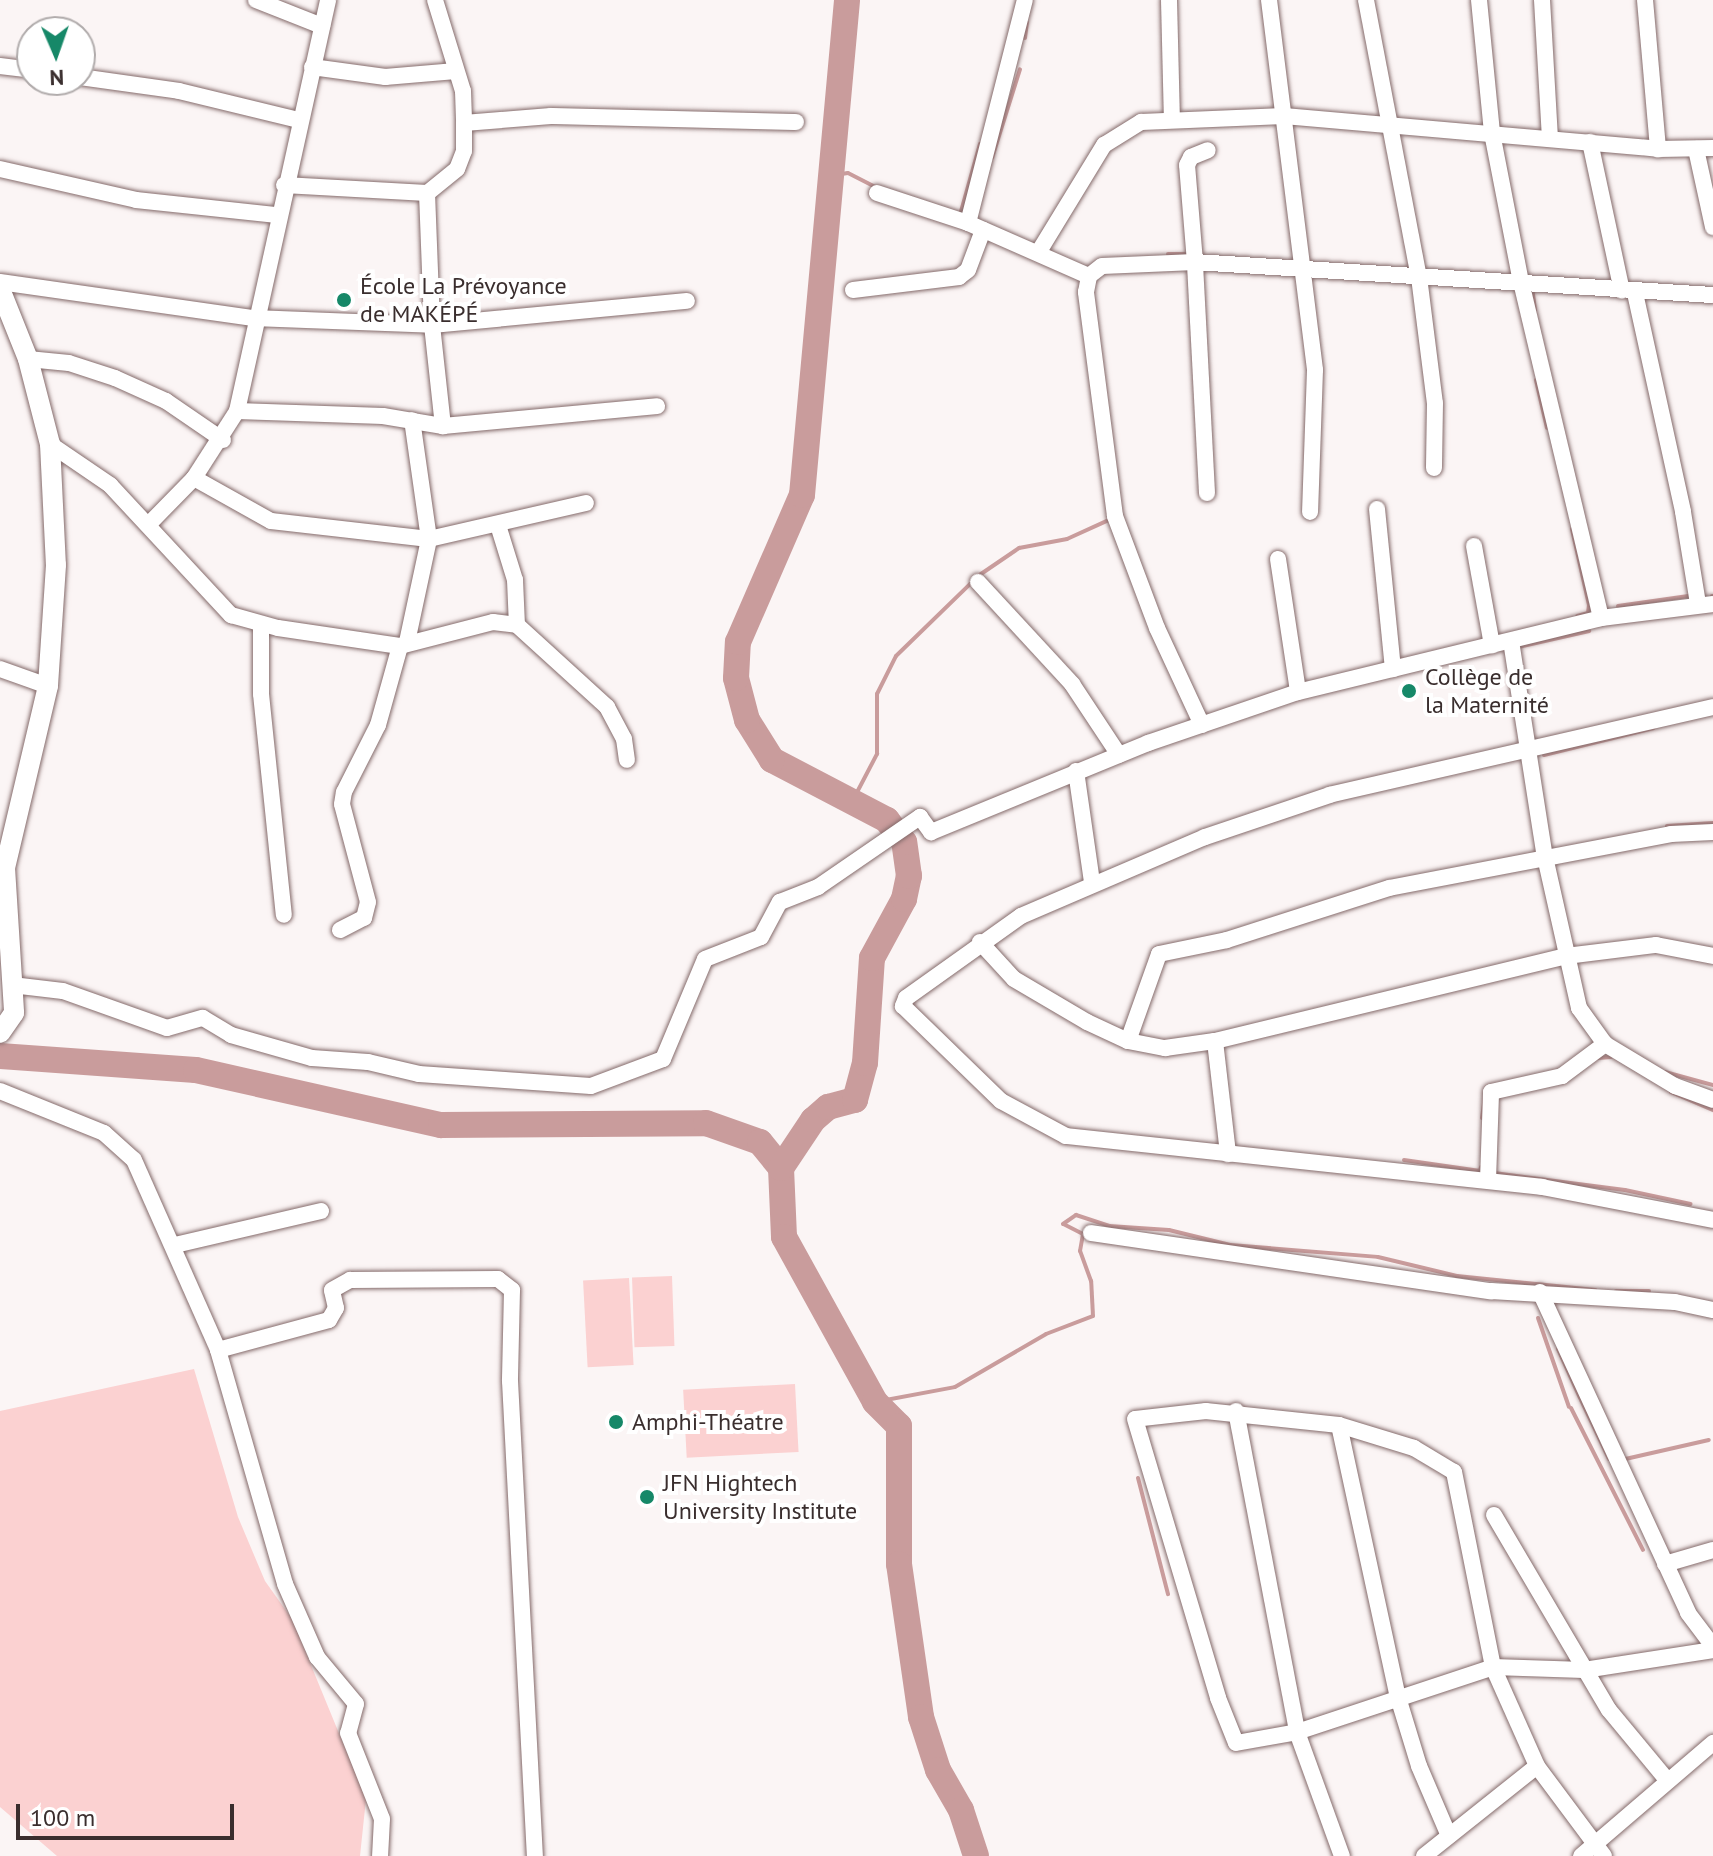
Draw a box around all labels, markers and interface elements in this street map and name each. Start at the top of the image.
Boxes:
north arrow [16,16,96,96]
text: N [49,64,64,92]
place label: École La Prévoyance de MAKÉPÉ [360,272,567,328]
marker: École La Prévoyance de MAKÉPÉ [335,291,353,309]
place label: Collège de la Maternité [1425,663,1549,719]
marker: Collège de la Maternité [1400,682,1418,700]
place label: Amphi-Théatre [632,1408,784,1436]
marker: Amphi-Théatre [607,1413,625,1431]
place label: JFN Hightech University Institute [663,1469,858,1525]
marker: JFN Hightech University Institute [638,1488,656,1506]
scale bar [20,1788,238,1838]
text: 100 m [30,1802,95,1833]

